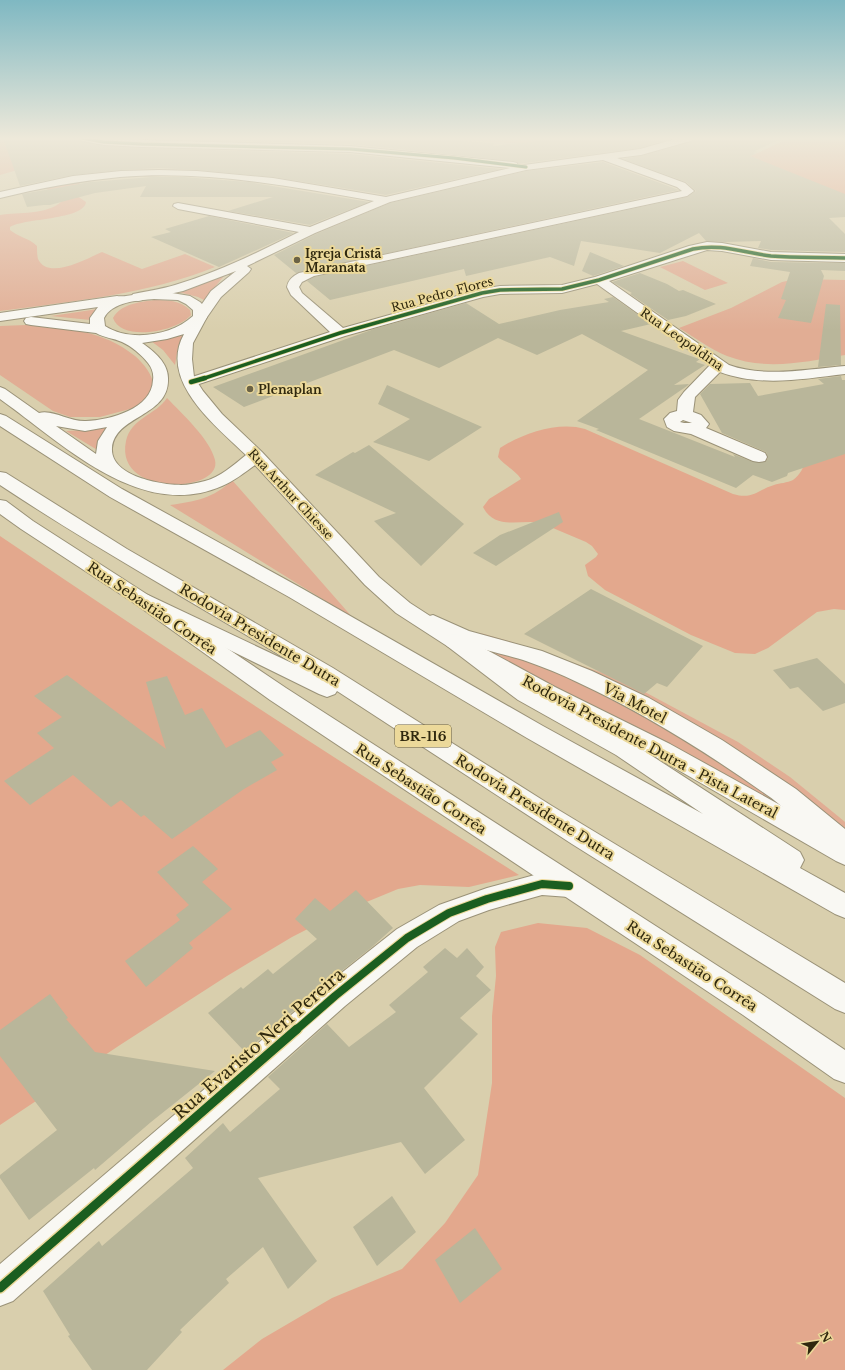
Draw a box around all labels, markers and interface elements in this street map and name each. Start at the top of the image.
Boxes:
place label: Igreja Cristã Maranata [305,246,382,275]
marker: Igreja Cristã Maranata [292,255,302,265]
street label: Rua Pedro Flores [389,273,495,315]
street label: Rua Leopoldina [638,305,727,373]
place label: Plenaplan [258,382,322,397]
marker: Plenaplan [245,384,255,394]
street label: Rua Arthur Chiesse [245,446,337,542]
street label: Rua Sebastião Corrêa [84,558,221,658]
street label: Rodovia Presidente Dutra [176,580,344,690]
street label: Rodovia Presidente Dutra - Pista Lateral [519,672,781,822]
street label: Via Motel [599,678,670,727]
road number: BR-116 [395,725,451,747]
street label: Rua Sebastião Corrêa [352,740,490,838]
street label: Rodovia Presidente Dutra [452,751,618,863]
street label: Rua Sebastião Corrêa [623,917,761,1015]
street label: Rua Evaristo Neri Pereira [169,964,349,1124]
north arrow [797,1322,837,1362]
text: N [817,1329,835,1346]

